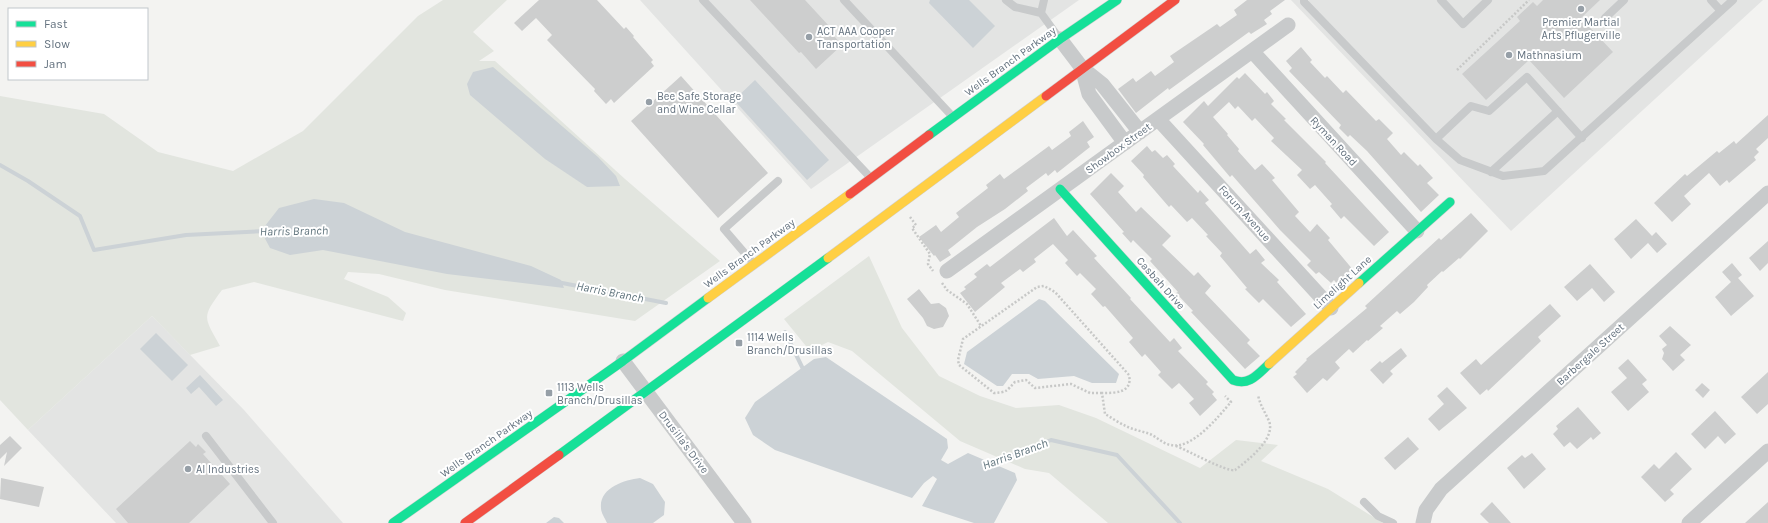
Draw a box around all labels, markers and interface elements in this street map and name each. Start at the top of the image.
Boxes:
marker: Premier Martial Arts Pflugerville [1576,4,1586,14]
legend [8,8,148,80]
place label: Premier Martial Arts Pflugerville [1542,16,1621,42]
text: Fast [44,17,68,31]
street label: Wells Branch Parkway [962,24,1058,99]
place label: ACT AAA Cooper Transportation [817,25,895,51]
marker: ACT AAA Cooper Transportation [804,32,814,42]
text: Slow [44,37,70,51]
place label: Mathnasium [1517,49,1582,62]
marker: Mathnasium [1504,50,1514,60]
text: Jam [44,57,67,71]
place label: Bee Safe Storage and Wine Cellar [657,90,742,116]
marker: Bee Safe Storage and Wine Cellar [644,97,654,107]
street label: Ryman Road [1307,114,1360,169]
street label: Showbox Street [1083,120,1154,177]
street label: Forum Avenue [1216,183,1274,244]
street label: Wells Branch Parkway [701,216,797,291]
water label: Harris Branch [260,223,328,239]
street label: Limelight Lane [1311,253,1374,312]
street label: Casbah Drive [1134,254,1188,312]
water label: Harris Branch [575,279,645,305]
street label: Barbergale Street [1554,321,1627,388]
place label: 1114 Wells Branch/Drusillas [747,331,833,357]
marker: 1114 Wells Branch/Drusillas [734,338,744,348]
place label: 1113 Wells Branch/Drusillas [557,381,643,407]
marker: 1113 Wells Branch/Drusillas [544,388,554,398]
street label: Wells Branch Parkway [438,407,535,480]
street label: Drusilla's Drive [656,409,711,476]
water label: Harris Branch [980,436,1050,472]
place label: AI Industries [196,463,260,476]
marker: AI Industries [183,464,193,474]

